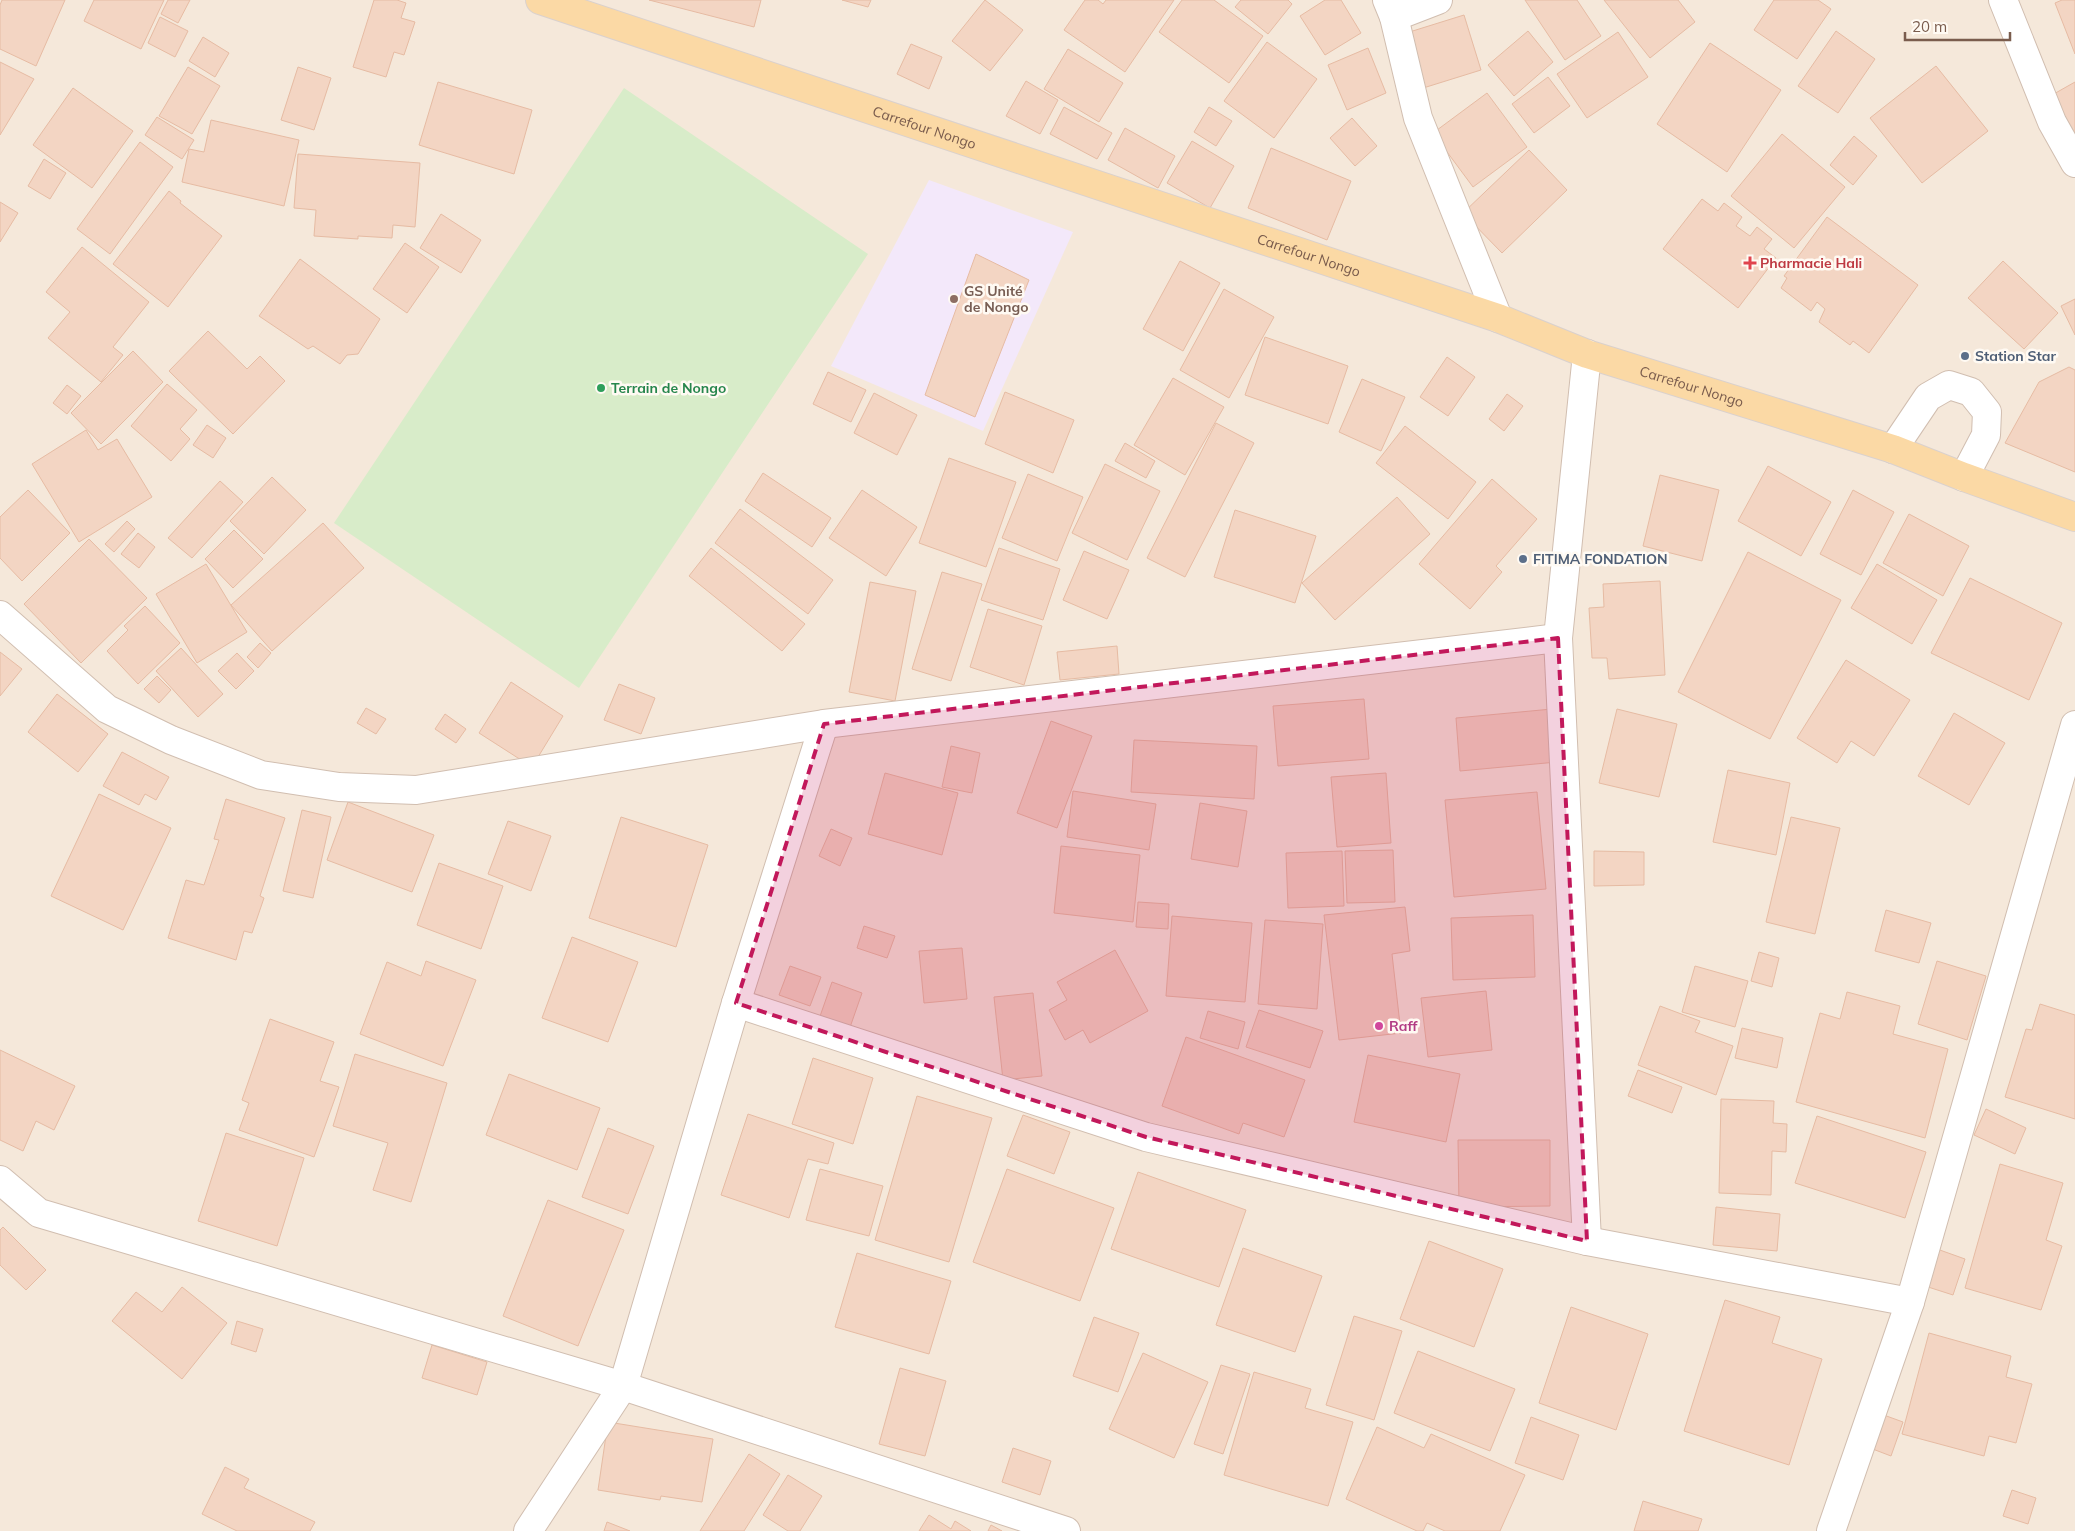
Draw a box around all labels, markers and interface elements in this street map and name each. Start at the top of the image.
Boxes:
scale bar [1905,10,2010,42]
text: 20 m [1912,17,1947,36]
street label: Carrefour Nongo [870,102,978,153]
street label: Carrefour Nongo [1255,230,1363,281]
place label: Pharmacie Hali [1760,254,1862,272]
marker: Pharmacie Hali [1744,257,1756,269]
place label: GS Unité de Nongo [964,282,1028,316]
marker: GS Unité de Nongo [948,293,960,305]
place label: Station Star [1975,347,2056,365]
marker: Station Star [1959,350,1971,362]
street label: Carrefour Nongo [1637,362,1746,411]
place label: Terrain de Nongo [611,379,726,397]
marker: Terrain de Nongo [595,382,607,394]
place label: FITIMA FONDATION [1533,550,1668,568]
marker: FITIMA FONDATION [1517,553,1529,565]
place label: Raff [1389,1017,1418,1035]
marker: Raff [1373,1020,1385,1032]

